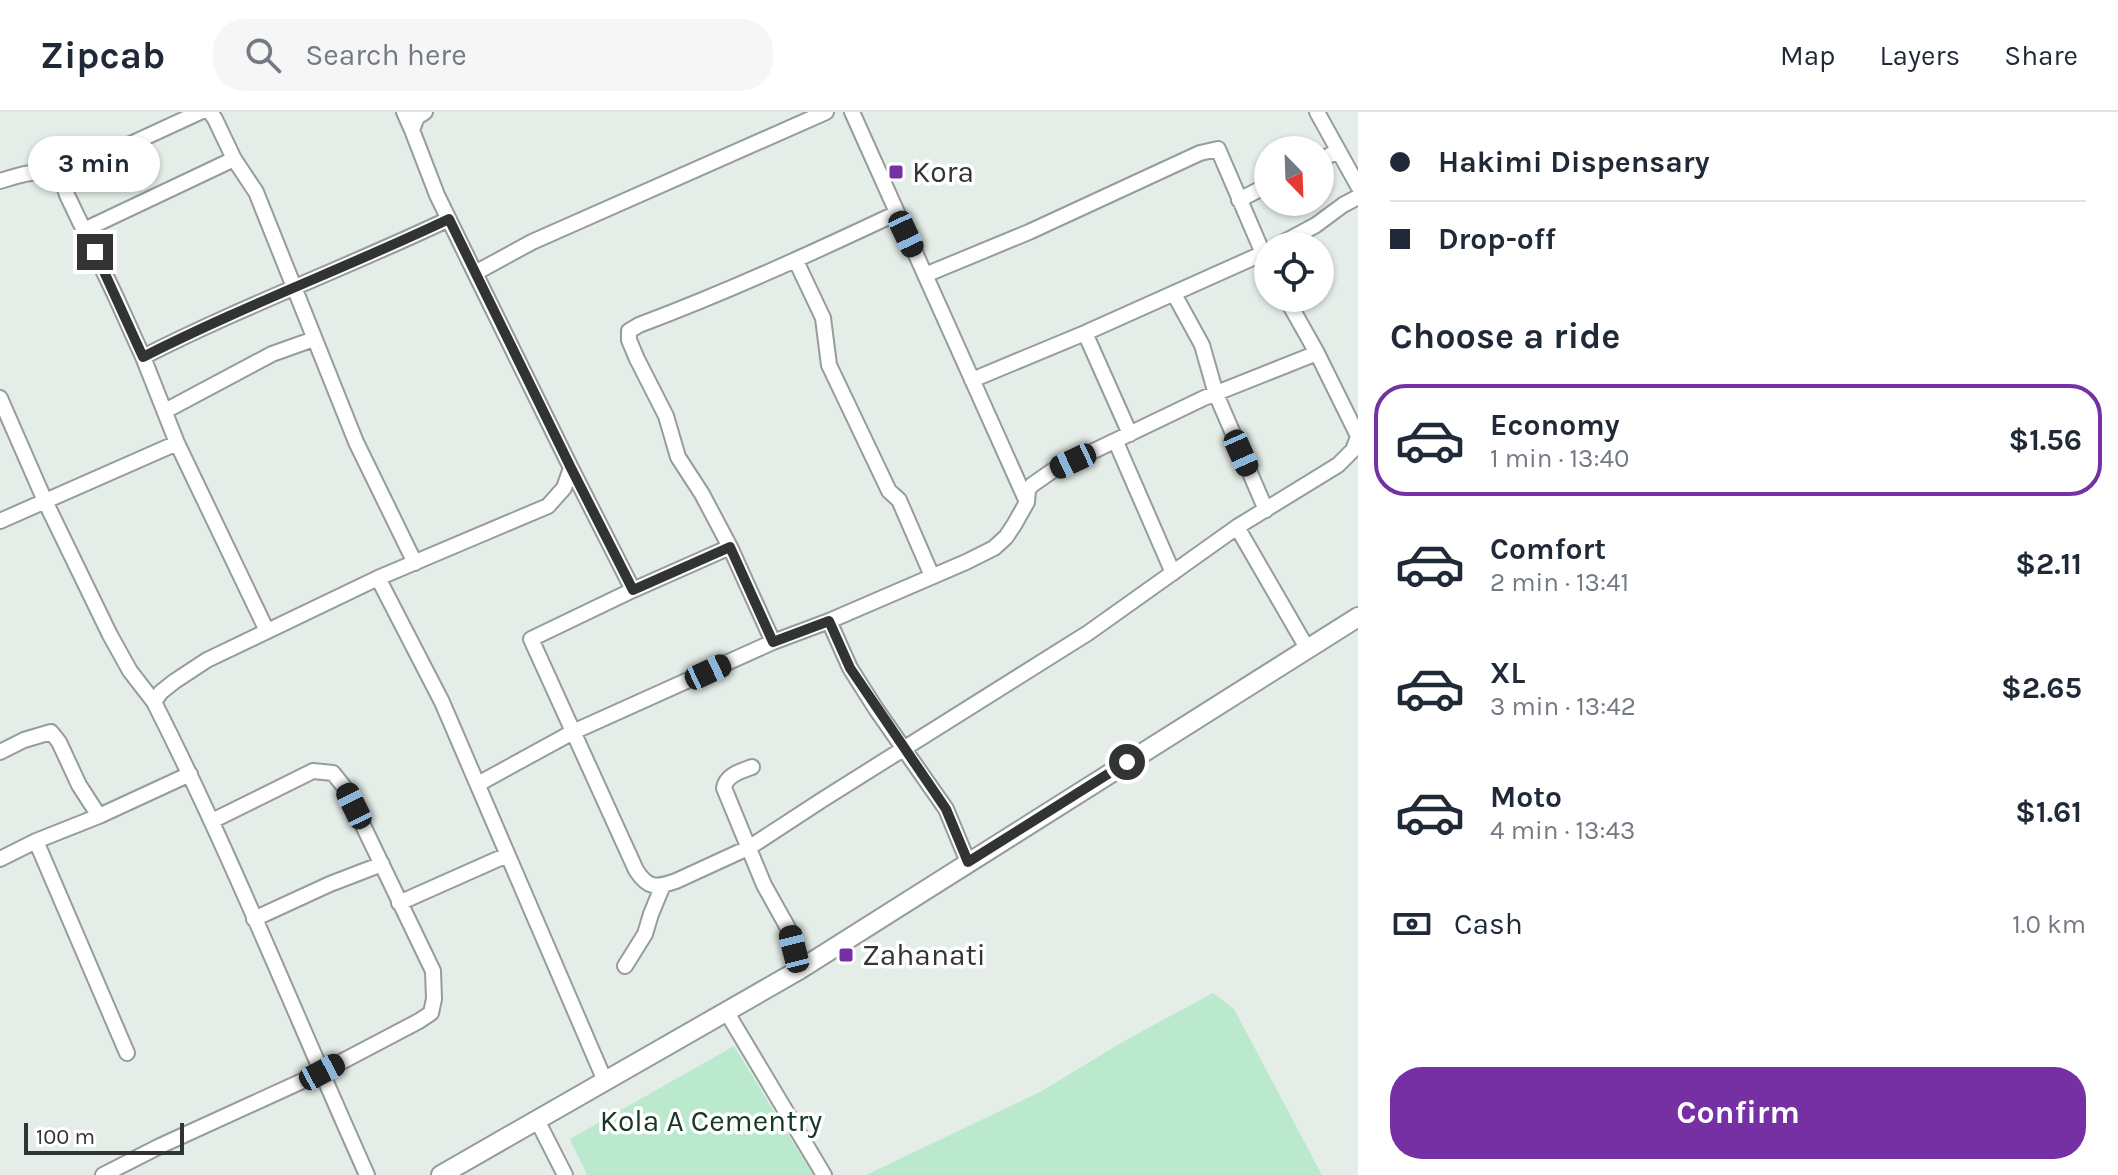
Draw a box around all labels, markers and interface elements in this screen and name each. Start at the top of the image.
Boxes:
search box [213,19,773,91]
text: Zipcab [40,33,165,78]
icon: search [241,33,285,77]
text: Search here [305,37,467,73]
text: Map [1780,39,1835,72]
text: Layers [1879,39,1960,72]
text: Share [2004,39,2078,72]
callout: 3 min [29,136,161,192]
north arrow [1254,136,1334,216]
map controls [1254,136,1334,312]
text: Hakimi Dispensary [1438,144,1710,180]
text: 3 min [58,148,130,179]
place label: Kora [912,154,974,190]
marker: Kora [887,163,905,181]
car [885,207,927,261]
text: Drop-off [1438,221,1556,257]
button: locate [1254,232,1334,312]
route end [77,234,113,270]
text: Choose a ride [1390,315,1620,357]
icon: car [1394,404,1466,476]
text: Economy [1490,407,1620,443]
text: $1.56 [2009,422,2082,458]
car [1220,426,1262,480]
car [1046,440,1100,482]
text: 1 min · 13:40 [1490,443,1629,474]
icon: car [1394,528,1466,600]
text: Comfort [1490,531,1606,567]
text: $2.11 [2015,546,2082,582]
text: 2 min · 13:41 [1490,567,1629,598]
car [681,651,735,693]
icon: car [1394,652,1466,724]
text: XL [1490,655,1525,691]
text: $2.65 [2001,670,2082,706]
text: 3 min · 13:42 [1490,691,1636,722]
route start [1109,744,1145,780]
icon: car [1394,776,1466,848]
car [333,779,375,833]
text: Moto [1490,779,1562,815]
text: $1.61 [2015,794,2082,830]
text: 4 min · 13:43 [1490,815,1635,846]
icon: cash [1390,902,1434,946]
text: Cash [1454,906,1523,942]
text: 1.0 km [2012,909,2086,940]
car [777,923,811,975]
place label: Zahanati [862,937,986,973]
marker: Zahanati [837,946,855,964]
car [295,1050,349,1094]
button: Confirm [1390,1067,2086,1159]
park label: Kola A Cementry [600,1103,822,1139]
scale bar [24,1119,184,1155]
text: 100 m [36,1124,95,1150]

